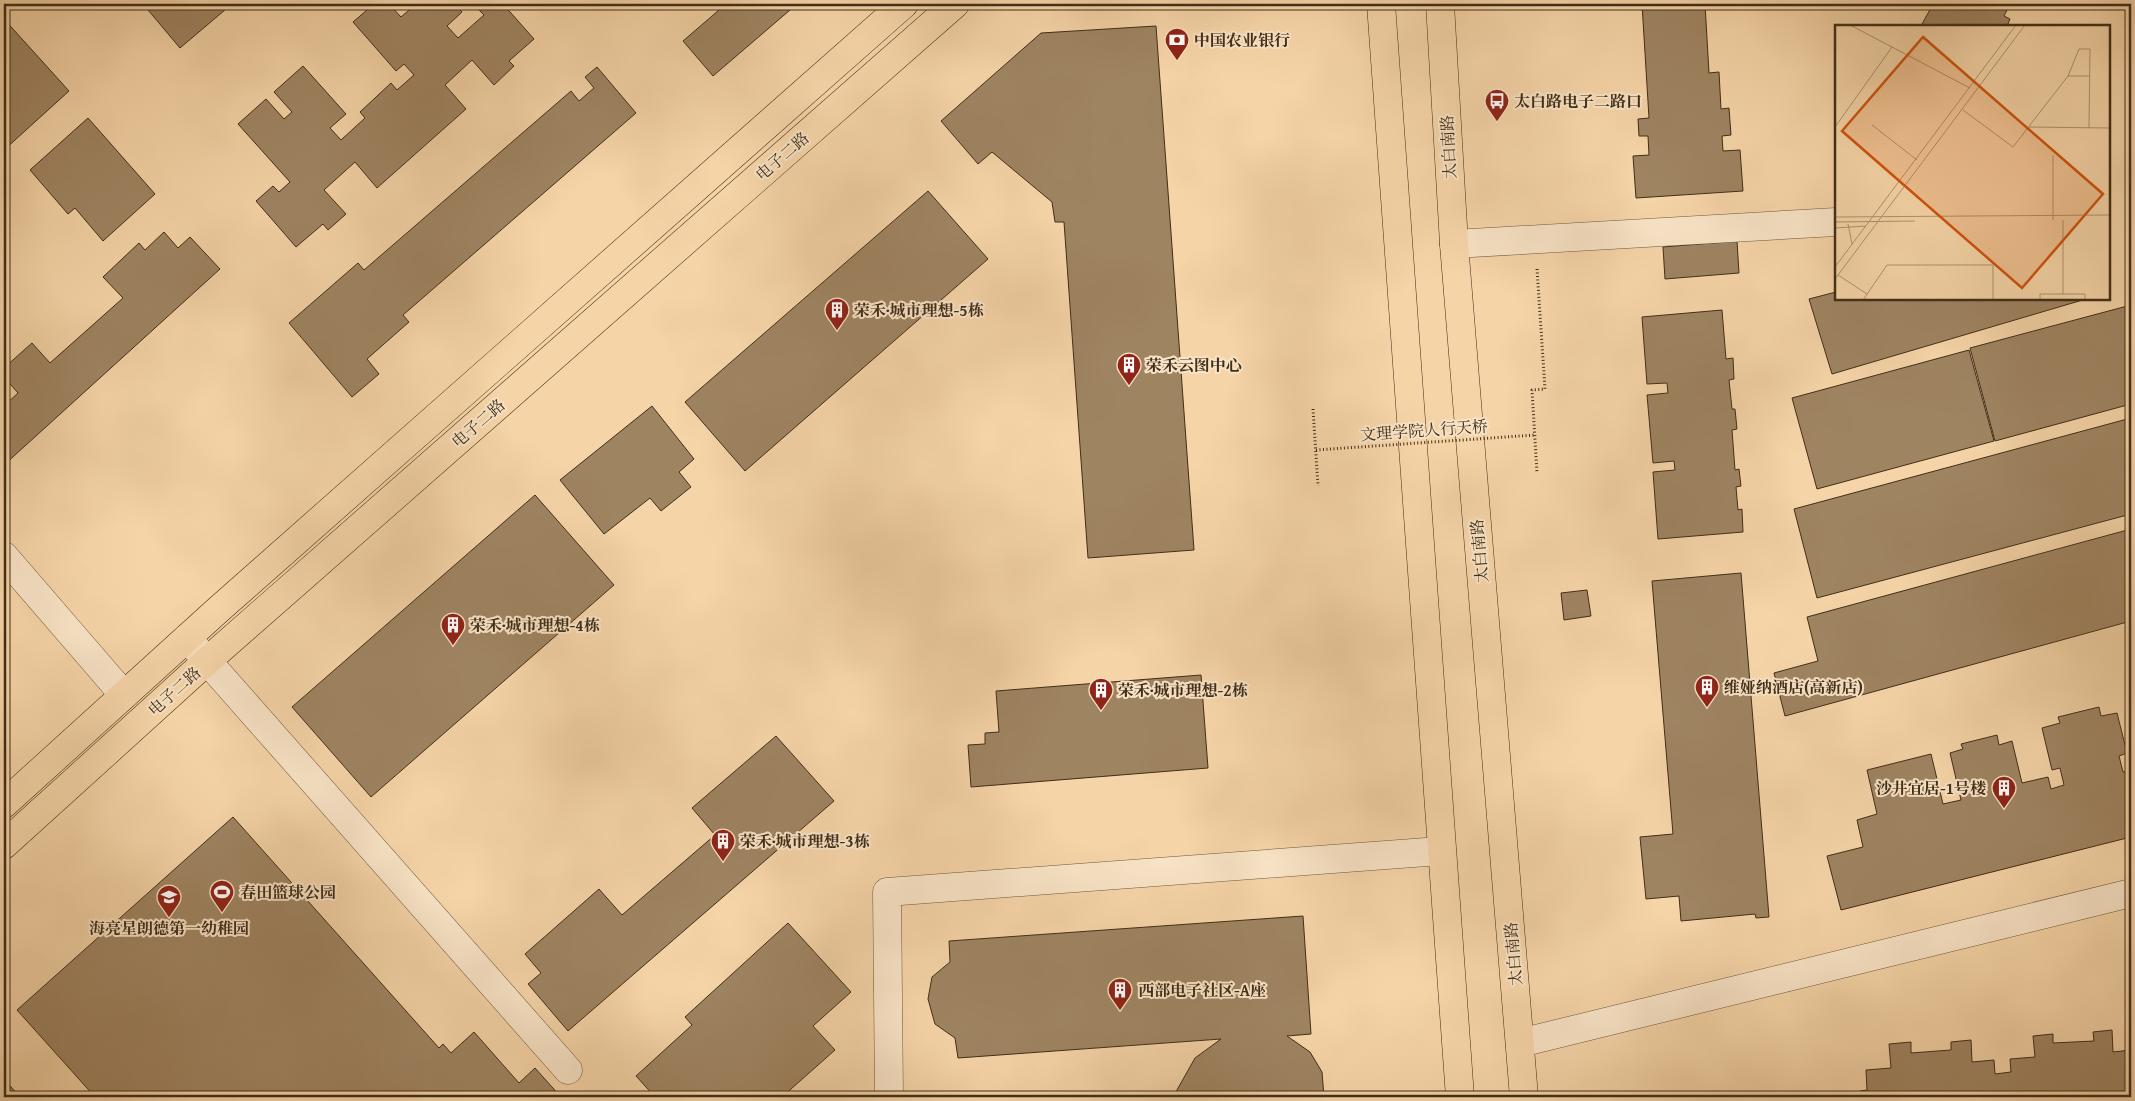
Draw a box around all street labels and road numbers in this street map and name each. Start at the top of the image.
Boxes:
street label: 太白南路 [1434,114,1462,180]
street label: 电子二路 [750,126,814,186]
street label: 电子二路 [446,393,510,453]
street label: 文理学院人行天桥 [1359,414,1489,446]
street label: 太白南路 [1464,518,1494,584]
street label: 电子二路 [142,661,206,721]
street label: 太白南路 [1498,921,1528,987]

